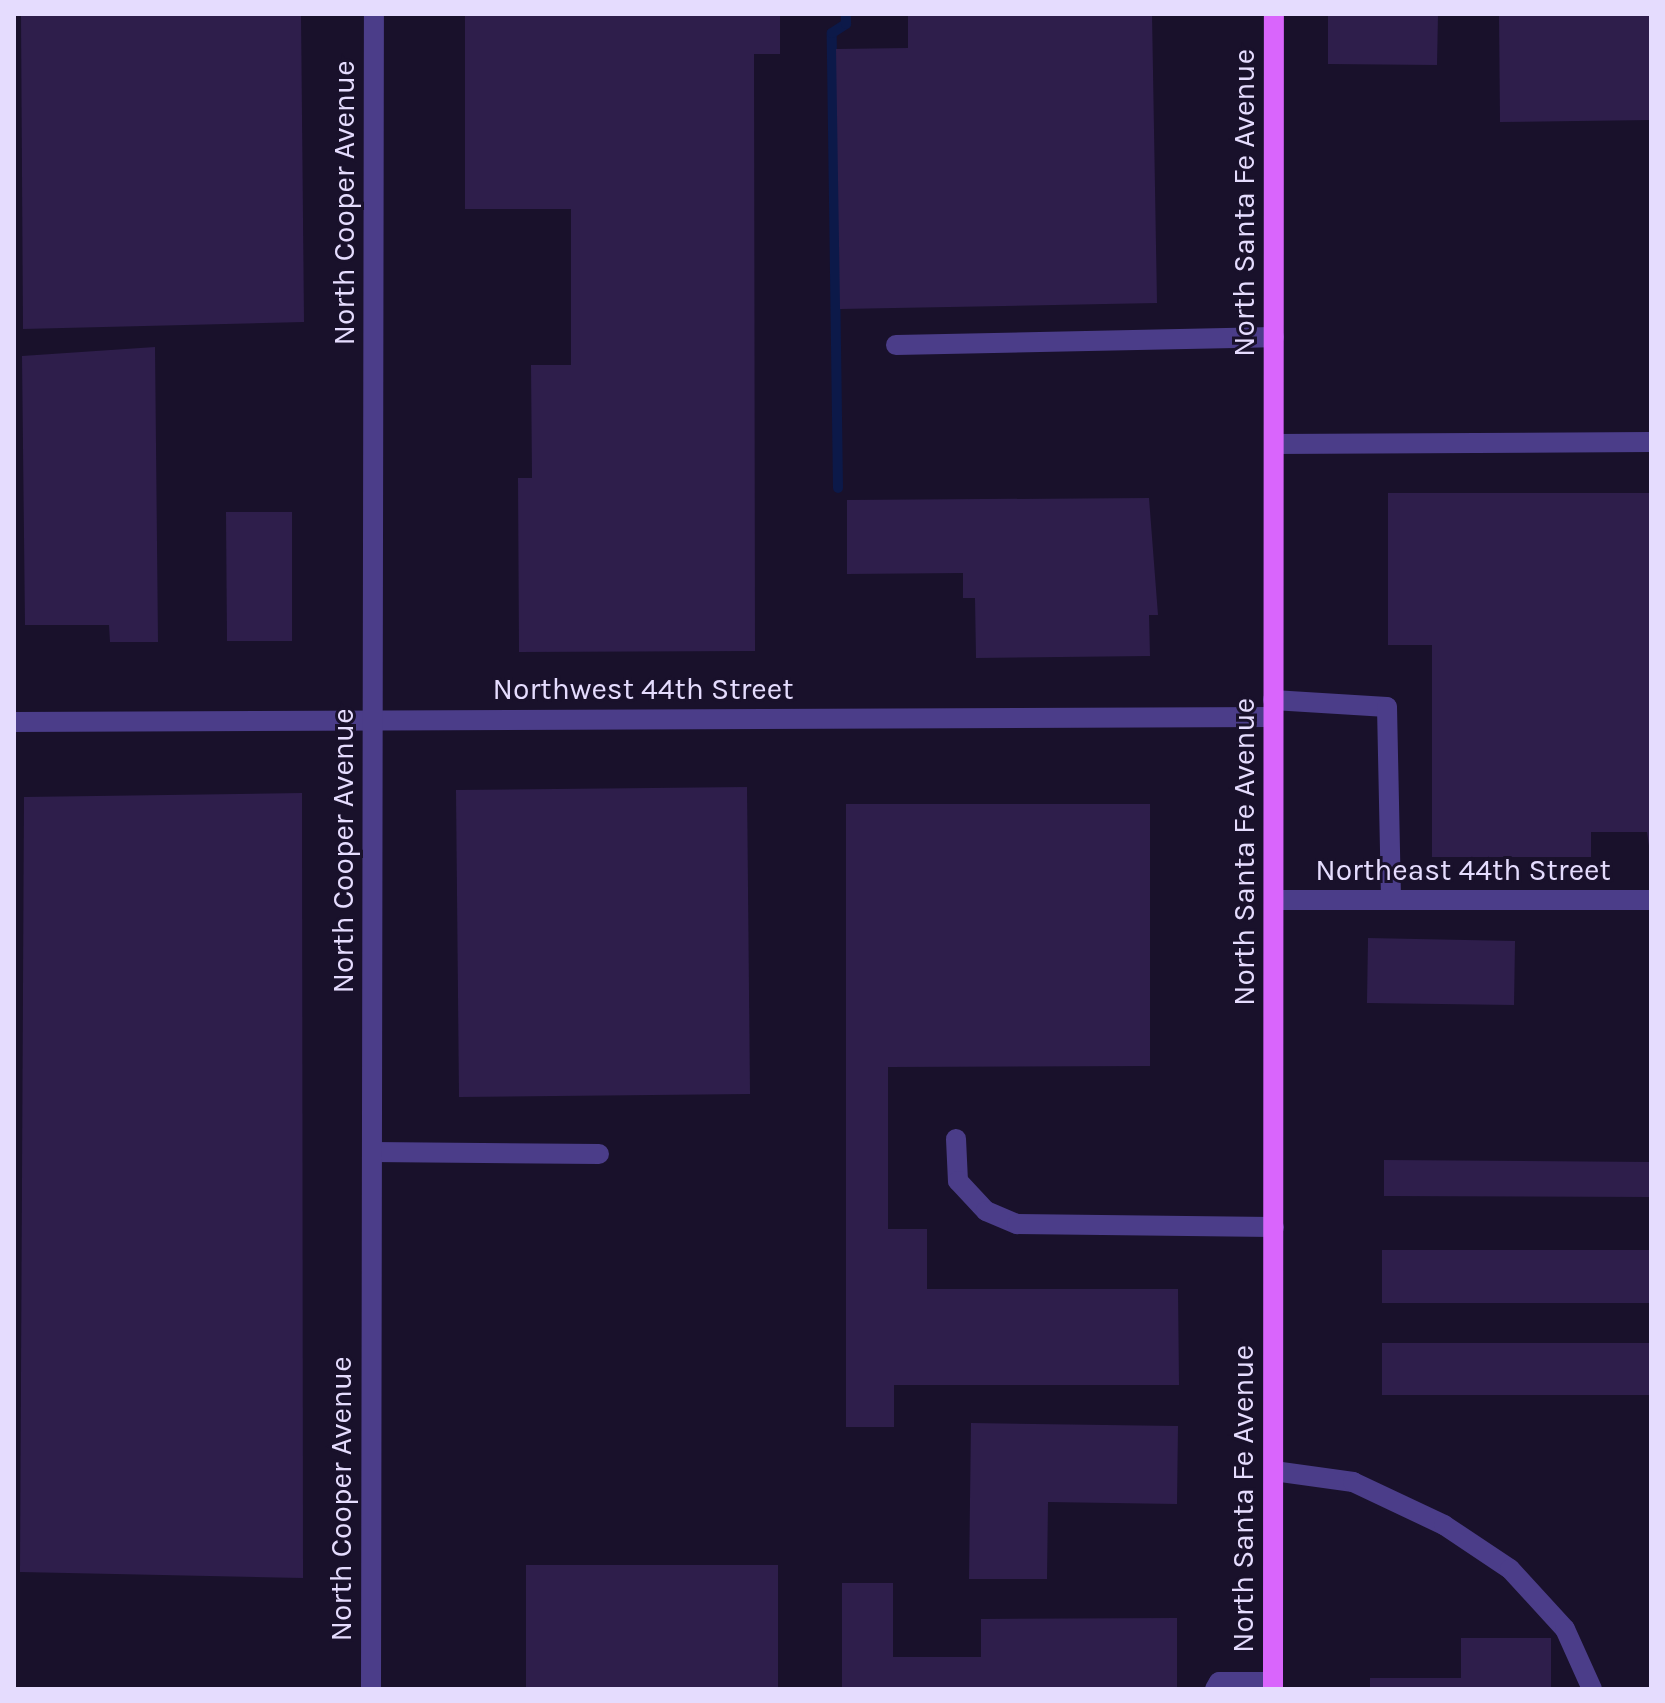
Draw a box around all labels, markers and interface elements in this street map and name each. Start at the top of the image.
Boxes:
street label: North Santa Fe Avenue [1226,49,1262,357]
street label: North Cooper Avenue [326,60,362,346]
street label: Northwest 44th Street [493,671,793,707]
street label: North Santa Fe Avenue [1226,698,1262,1006]
street label: North Cooper Avenue [325,708,361,994]
street label: Northeast 44th Street [1315,852,1611,888]
street label: North Santa Fe Avenue [1225,1345,1261,1653]
street label: North Cooper Avenue [323,1356,359,1642]

